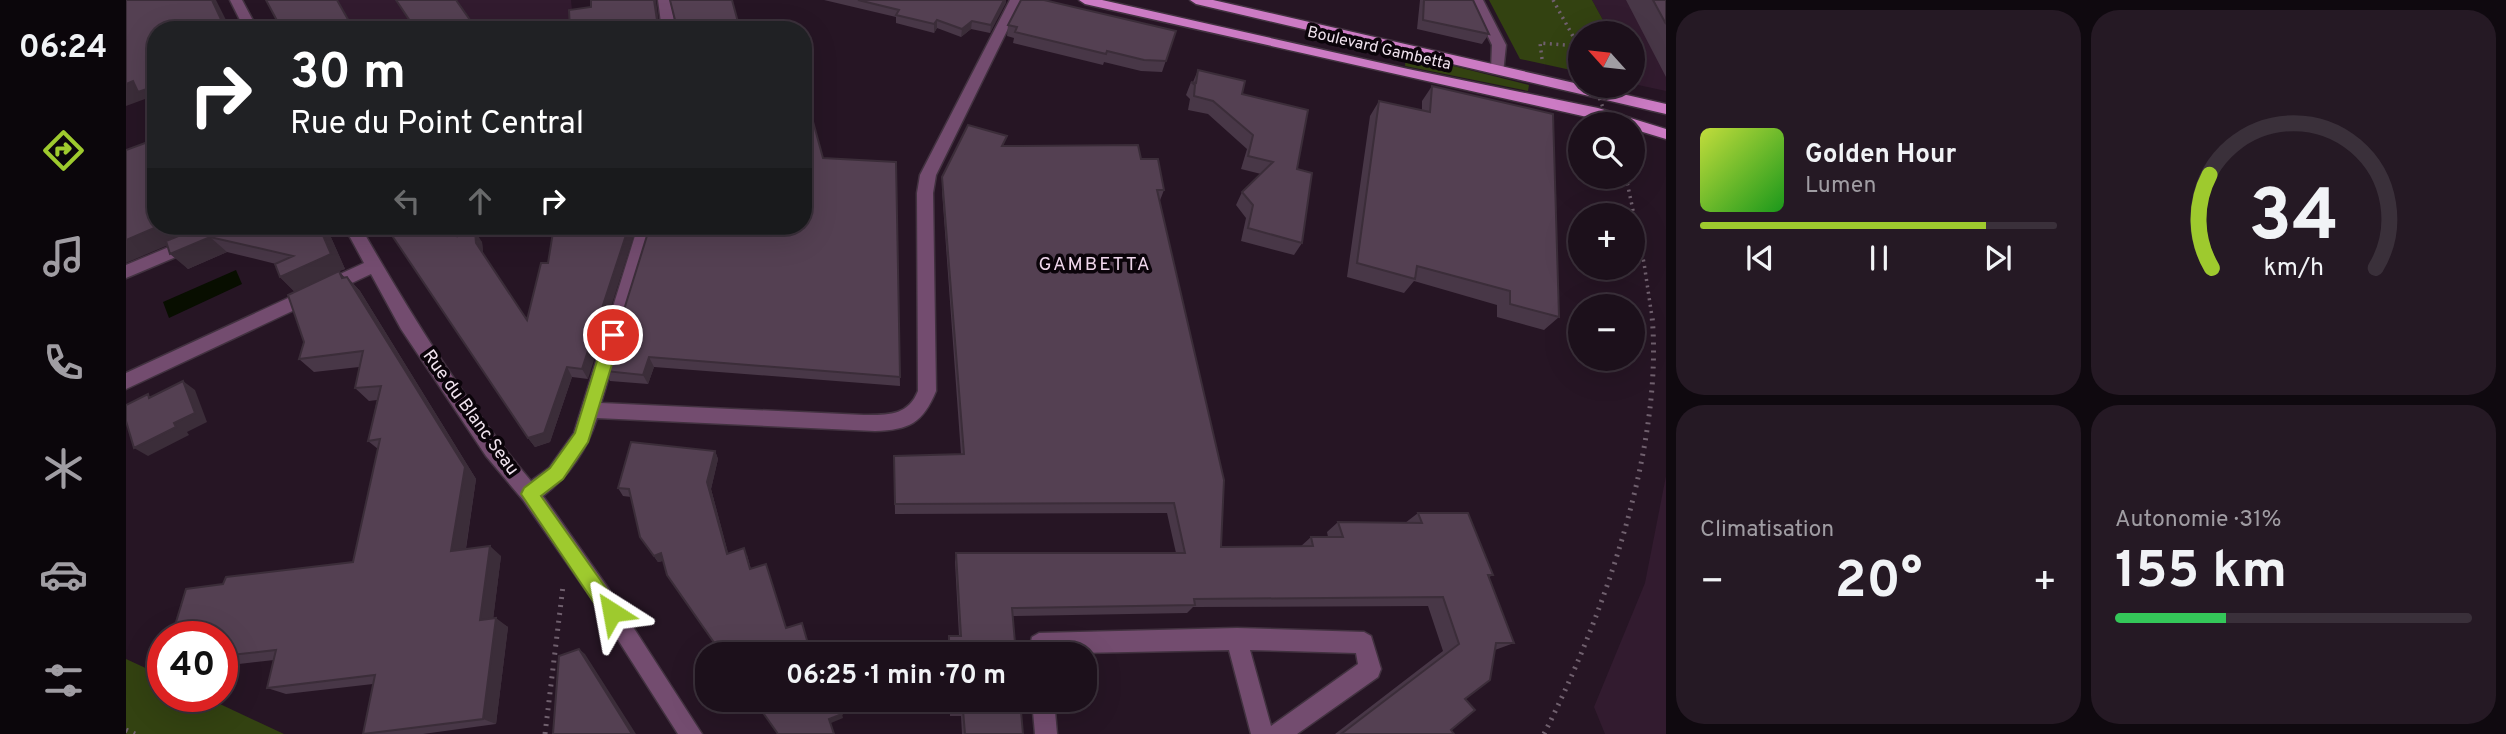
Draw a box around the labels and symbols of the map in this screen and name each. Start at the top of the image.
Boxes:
north arrow [1568,21,1645,98]
street label: Boulevard Gambetta [1305,23,1453,75]
district label: GAMBETTA [1038,253,1152,277]
pin [583,305,643,365]
street label: Rue du Blanc Seau [417,346,523,480]
position arrow [575,575,649,649]
speed limit sign: 40 [147,621,238,712]

